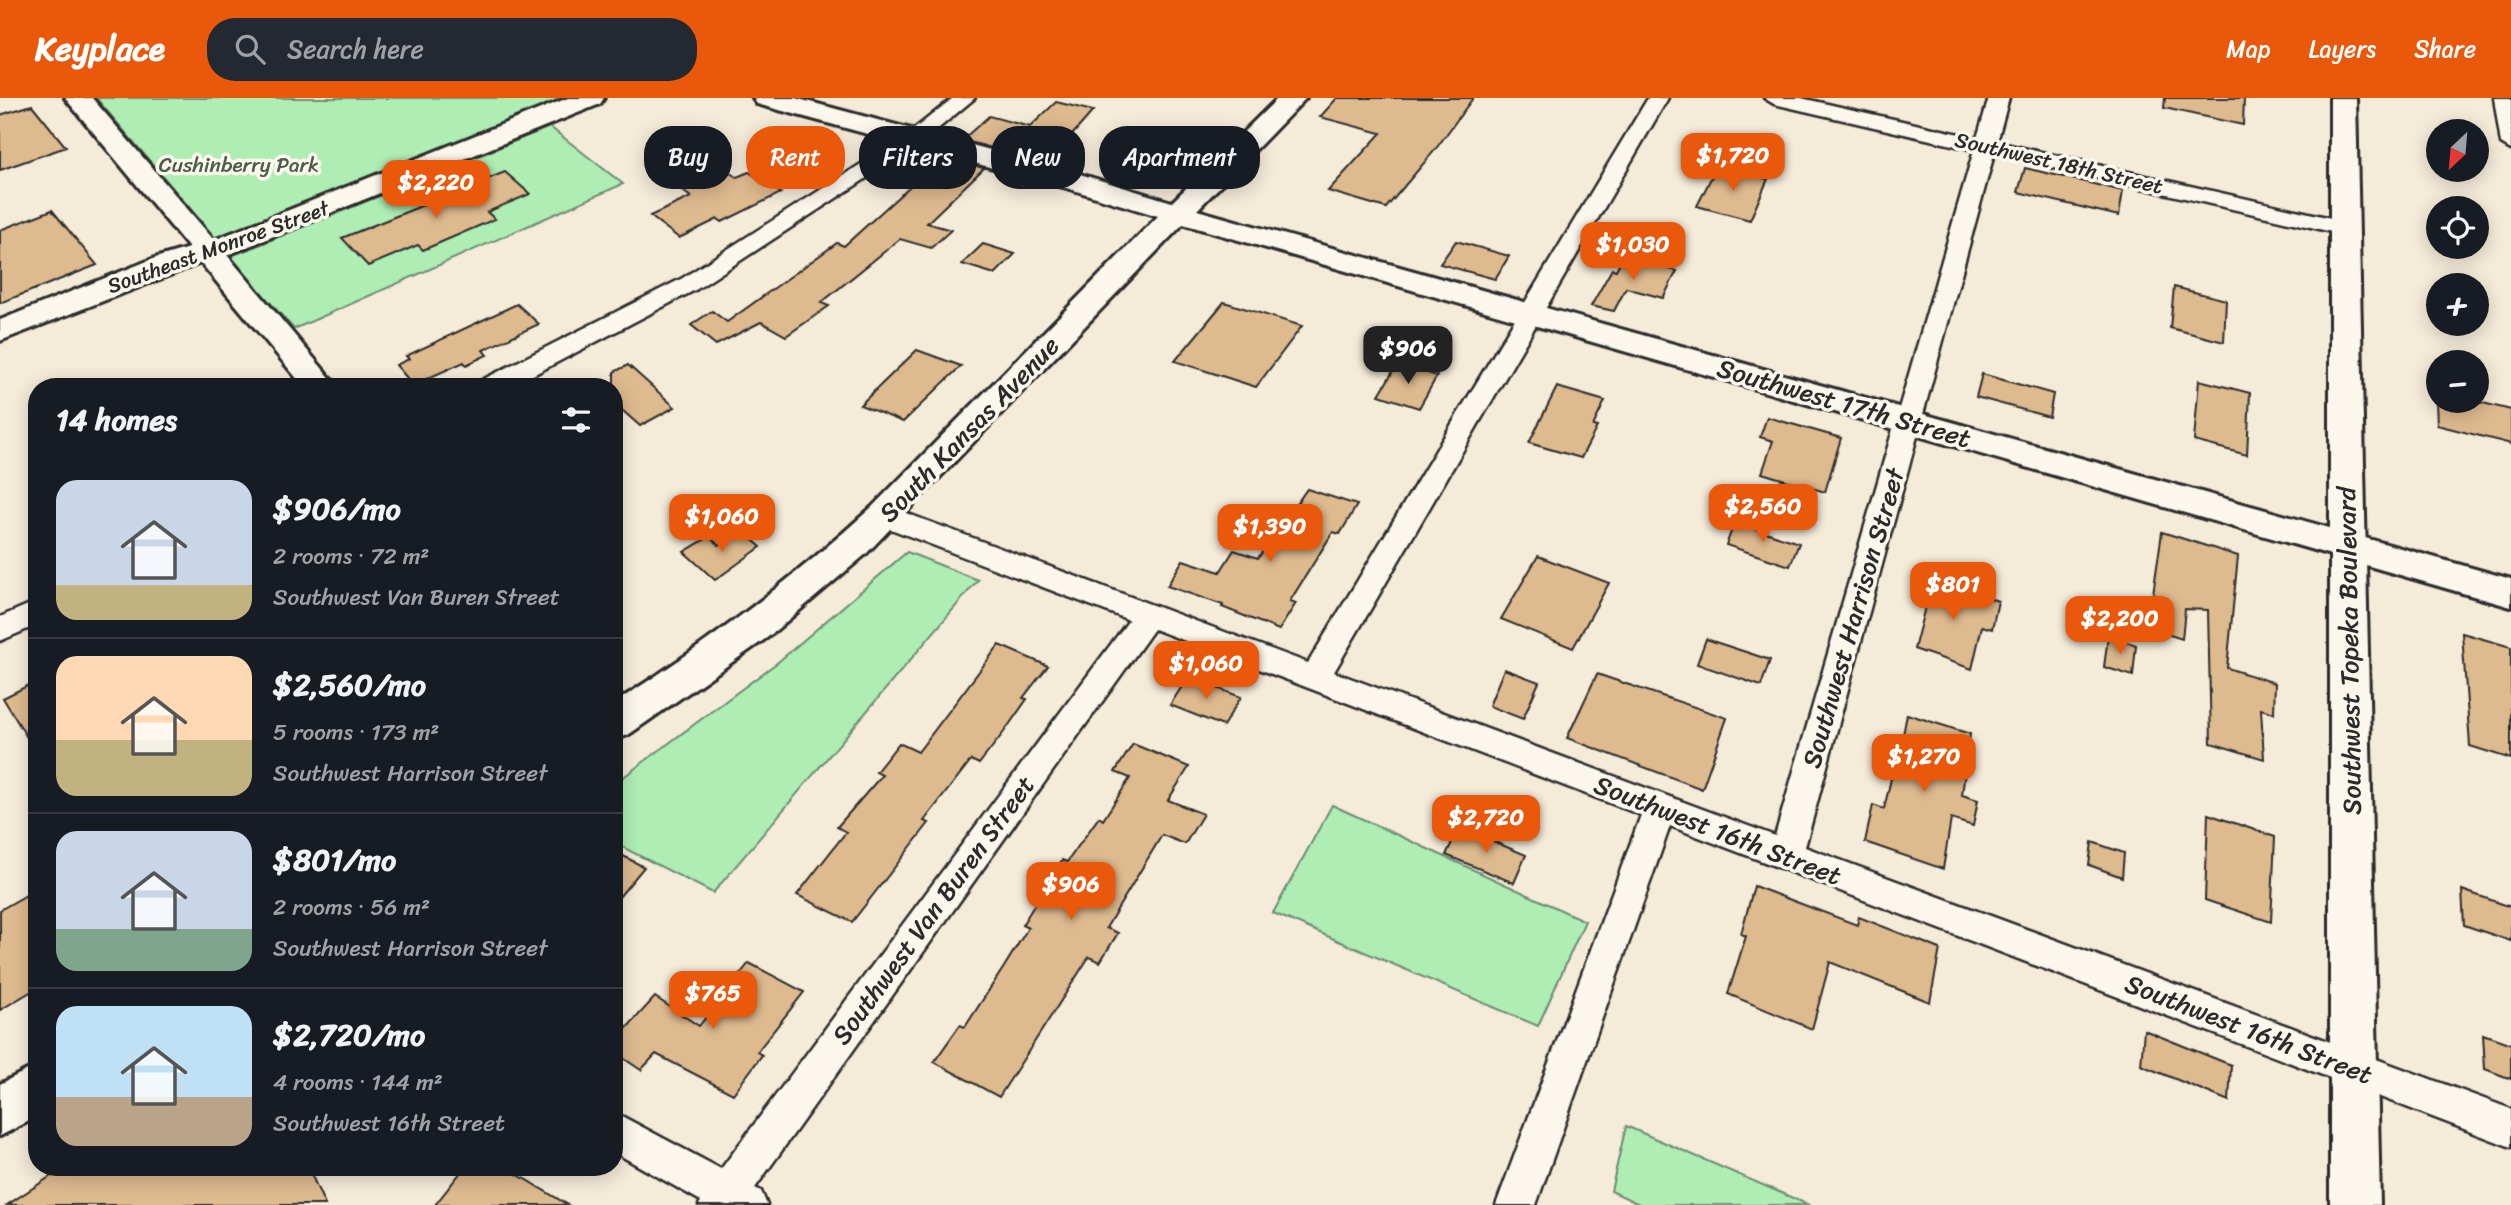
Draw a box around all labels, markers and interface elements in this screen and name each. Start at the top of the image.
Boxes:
search box [207,18,697,81]
text: Keyplace [35,20,165,78]
text: Search here [287,26,424,72]
text: Map [2226,28,2271,70]
text: Layers [2309,28,2376,70]
text: Share [2414,28,2476,70]
icon: search [231,30,269,68]
north arrow [2426,119,2488,182]
map controls [2426,119,2489,413]
street label: Southwest 18th Street [1951,121,2167,205]
chip: Buy [644,126,732,189]
chip: Rent [746,126,845,189]
chip: Filters [859,126,977,189]
chip: New [991,126,1085,189]
chip: Apartment [1099,126,1260,189]
pin: $1,720 [1676,134,1790,193]
text: $1,720 [1697,135,1769,176]
park label: Cushinberry Park [159,146,319,184]
pin: $2,220 [379,160,493,220]
text: $2,220 [398,162,474,203]
street label: Southeast Monroe Street [102,189,336,305]
button: locate [2426,196,2489,259]
pin: $1,030 [1576,222,1690,282]
text: $1,030 [1596,224,1670,265]
button: + [2426,273,2489,336]
street label: South Kansas Avenue [867,325,1071,533]
pin: $906 [1367,327,1449,386]
text: $906 [1379,328,1437,369]
street label: Southwest 17th Street [1712,345,1976,461]
button: − [2426,350,2489,413]
text: 14 homes [56,393,177,447]
icon: filters [557,401,595,439]
street label: Southwest Harrison Street [1788,461,1918,773]
text: $906/mo [273,482,401,536]
pin: $2,560 [1706,484,1820,544]
street label: Southwest Topeka Boulevard [2323,484,2375,815]
text: $2,560 [1725,486,1801,527]
pin: $1,060 [665,494,779,554]
text: $1,060 [685,496,759,537]
pin: $1,390 [1213,504,1327,564]
text: $1,390 [1234,506,1306,547]
icon: home [112,508,196,592]
text: 2 rooms · 72 m² [273,536,429,577]
pin: $801 [1912,562,1994,622]
text: $801 [1926,564,1980,605]
text: Southwest Van Buren Street [273,577,560,618]
pin: $2,200 [2063,596,2177,656]
text: $2,200 [2081,598,2159,639]
pin: $1,060 [1149,642,1263,701]
text: $1,060 [1169,643,1243,684]
text: $2,560/mo [273,658,426,712]
icon: home [112,684,196,768]
text: 5 rooms · 173 m² [273,712,439,753]
pin: $1,270 [1867,734,1981,794]
text: $1,270 [1888,736,1960,777]
text: Southwest Harrison Street [273,753,547,794]
street label: Southwest 16th Street [1587,762,1849,898]
street label: Southwest Van Buren Street [819,765,1047,1055]
pin: $2,720 [1429,796,1543,855]
text: $2,720 [1448,797,1524,838]
text: $801/mo [273,833,396,887]
icon: home [112,859,196,943]
pin: $906 [1030,862,1112,922]
text: $906 [1042,864,1100,905]
text: 2 rooms · 56 m² [273,887,430,928]
text: Southwest Harrison Street [273,928,547,969]
street label: Southwest 16th Street [2118,961,2380,1097]
pin: $765 [672,972,754,1031]
text: $765 [685,973,741,1014]
text: $2,720/mo [273,1008,425,1062]
icon: home [112,1034,196,1118]
text: 4 rooms · 144 m² [273,1062,443,1103]
text: Southwest 16th Street [273,1103,505,1144]

